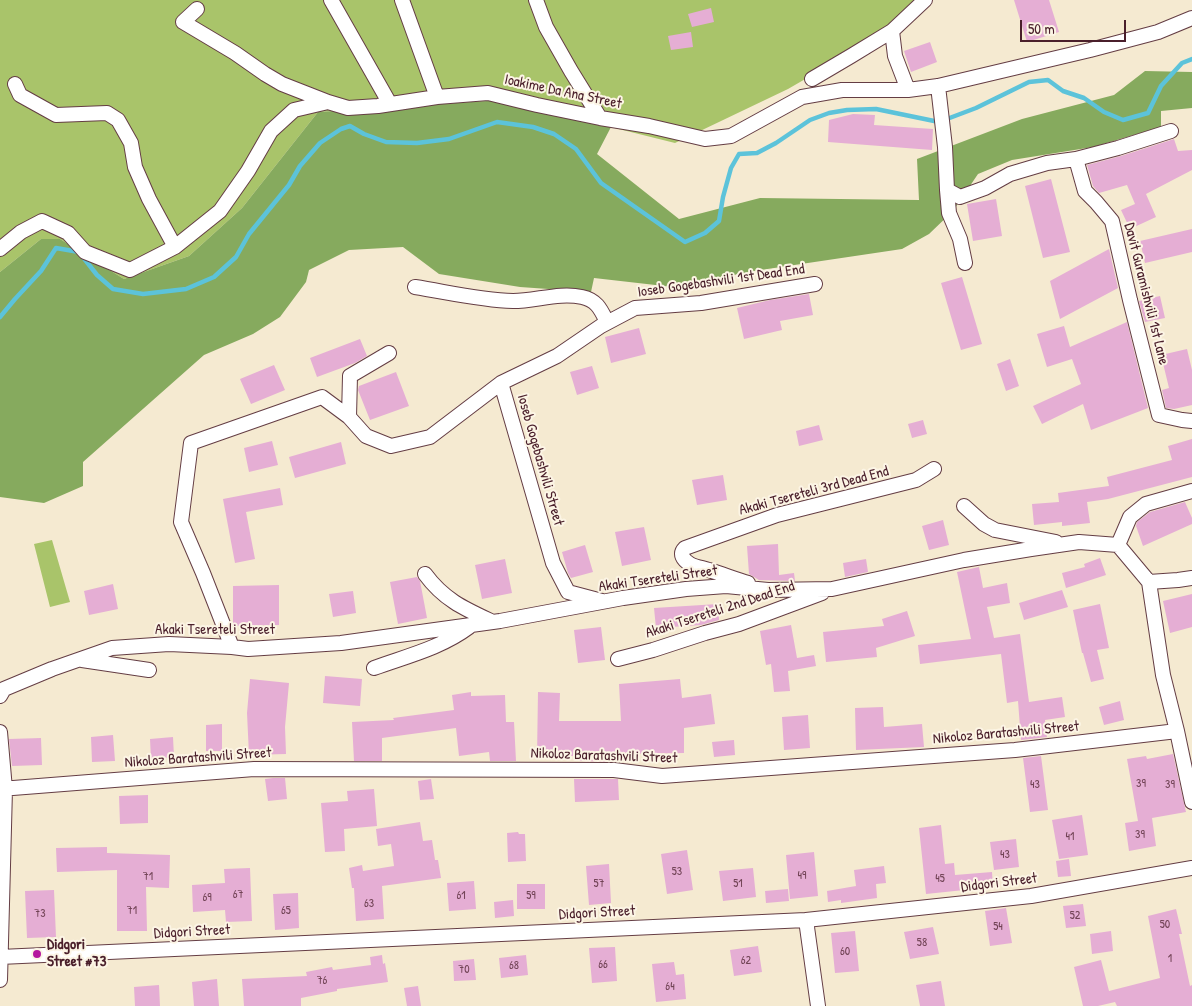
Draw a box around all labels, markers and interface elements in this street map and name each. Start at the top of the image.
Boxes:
scale bar [1022,10,1128,42]
text: 50 m [1028,18,1055,39]
street label: Ioakime Da Ana Street [503,71,623,113]
street label: Davit Guramishvili 1st Lane [1120,221,1172,367]
street label: Ioseb Gogebashvili 1st Dead End [636,260,806,302]
street label: Ioseb Gogebashvili Street [513,392,567,528]
street label: Akaki Tsereteli 3rd Dead End [737,462,891,520]
street label: Akaki Tsereteli Street [597,562,719,596]
street label: Akaki Tsereteli 2nd Dead End [643,577,797,643]
street label: Akaki Tsereteli Street [155,621,275,639]
street label: Nikoloz Baratashvili Street [932,718,1080,748]
street label: Nikoloz Baratashvili Street [124,744,272,772]
street label: Nikoloz Baratashvili Street [530,744,678,768]
house number: 39 [1136,777,1146,791]
house number: 43 [1030,778,1040,792]
house number: 39 [1165,778,1175,792]
house number: 39 [1135,828,1145,842]
house number: 41 [1066,830,1074,844]
house number: 43 [1000,848,1010,862]
house number: 53 [672,865,682,879]
house number: 49 [798,869,806,883]
street label: Didgori Street [960,869,1038,897]
house number: 71 [143,870,153,884]
house number: 45 [935,872,945,886]
house number: 57 [593,877,605,891]
house number: 51 [733,877,743,891]
house number: 67 [233,888,243,902]
house number: 61 [456,889,466,903]
house number: 59 [526,889,536,903]
house number: 69 [202,891,212,905]
house number: 63 [364,897,374,911]
street label: Didgori Street [558,902,636,924]
house number: 71 [127,904,137,918]
house number: 65 [281,904,291,918]
house number: 73 [34,907,46,921]
house number: 52 [1070,909,1080,923]
house number: 50 [1160,918,1170,932]
house number: 54 [993,920,1003,934]
street label: Didgori Street [153,921,231,943]
place label: Didgori Street #73 [47,936,106,971]
house number: 58 [917,936,927,950]
house number: 60 [840,945,850,959]
marker: Didgori Street #73 [31,948,43,960]
house number: 1 [1168,952,1172,966]
house number: 62 [741,954,751,968]
house number: 66 [598,958,608,972]
house number: 68 [509,959,519,973]
house number: 70 [458,963,470,977]
house number: 76 [317,974,327,988]
house number: 64 [665,980,675,994]

